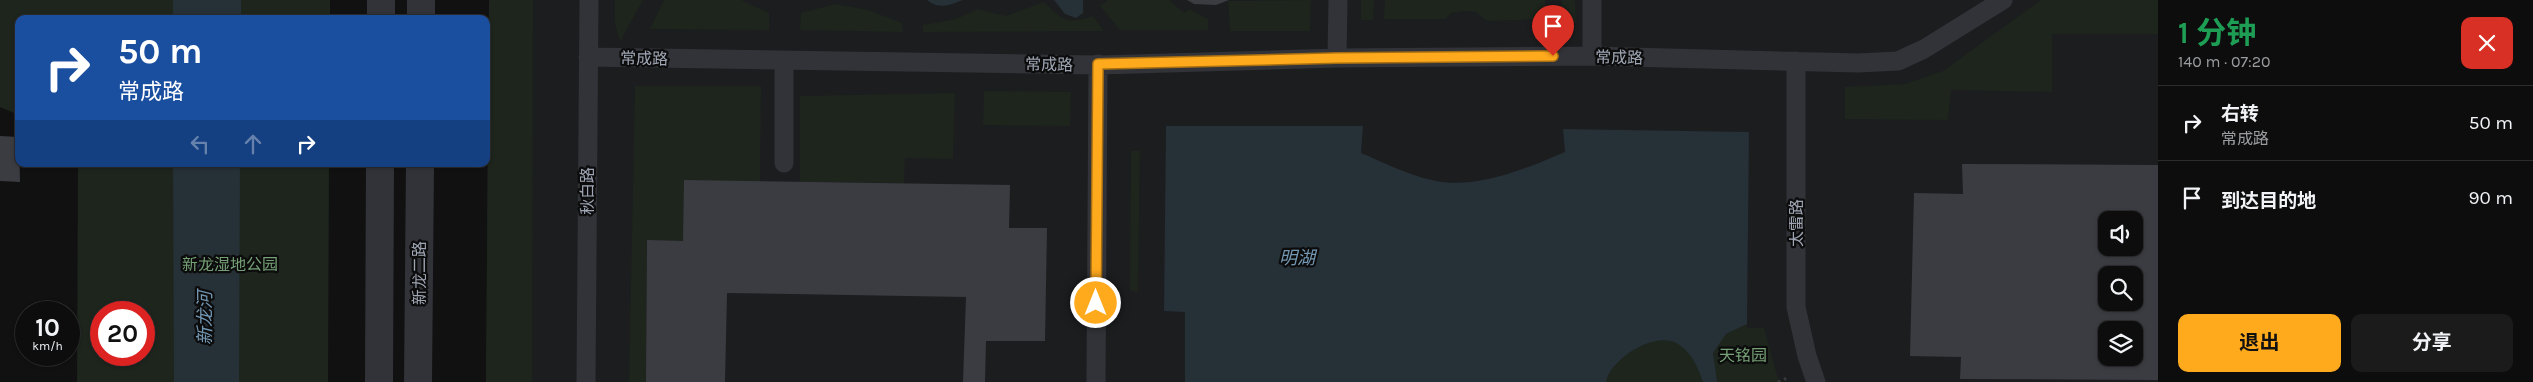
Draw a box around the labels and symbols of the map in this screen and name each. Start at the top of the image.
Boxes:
pin [1532,5,1574,56]
street label: 常成路 [1595,48,1643,67]
street label: 常成路 [620,49,668,68]
street label: 常成路 [1025,55,1073,74]
street label: 秋白路 [578,167,597,215]
street label: 太雷路 [1787,199,1806,247]
street label: 新龙二路 [410,241,429,305]
water label: 明湖 [1279,247,1318,269]
park label: 新龙湿地公园 [182,255,278,274]
position arrow [1069,276,1121,328]
water label: 新龙河 [194,288,216,345]
speed limit sign: 20 [90,301,155,366]
park label: 天铭园 [1719,346,1767,365]

